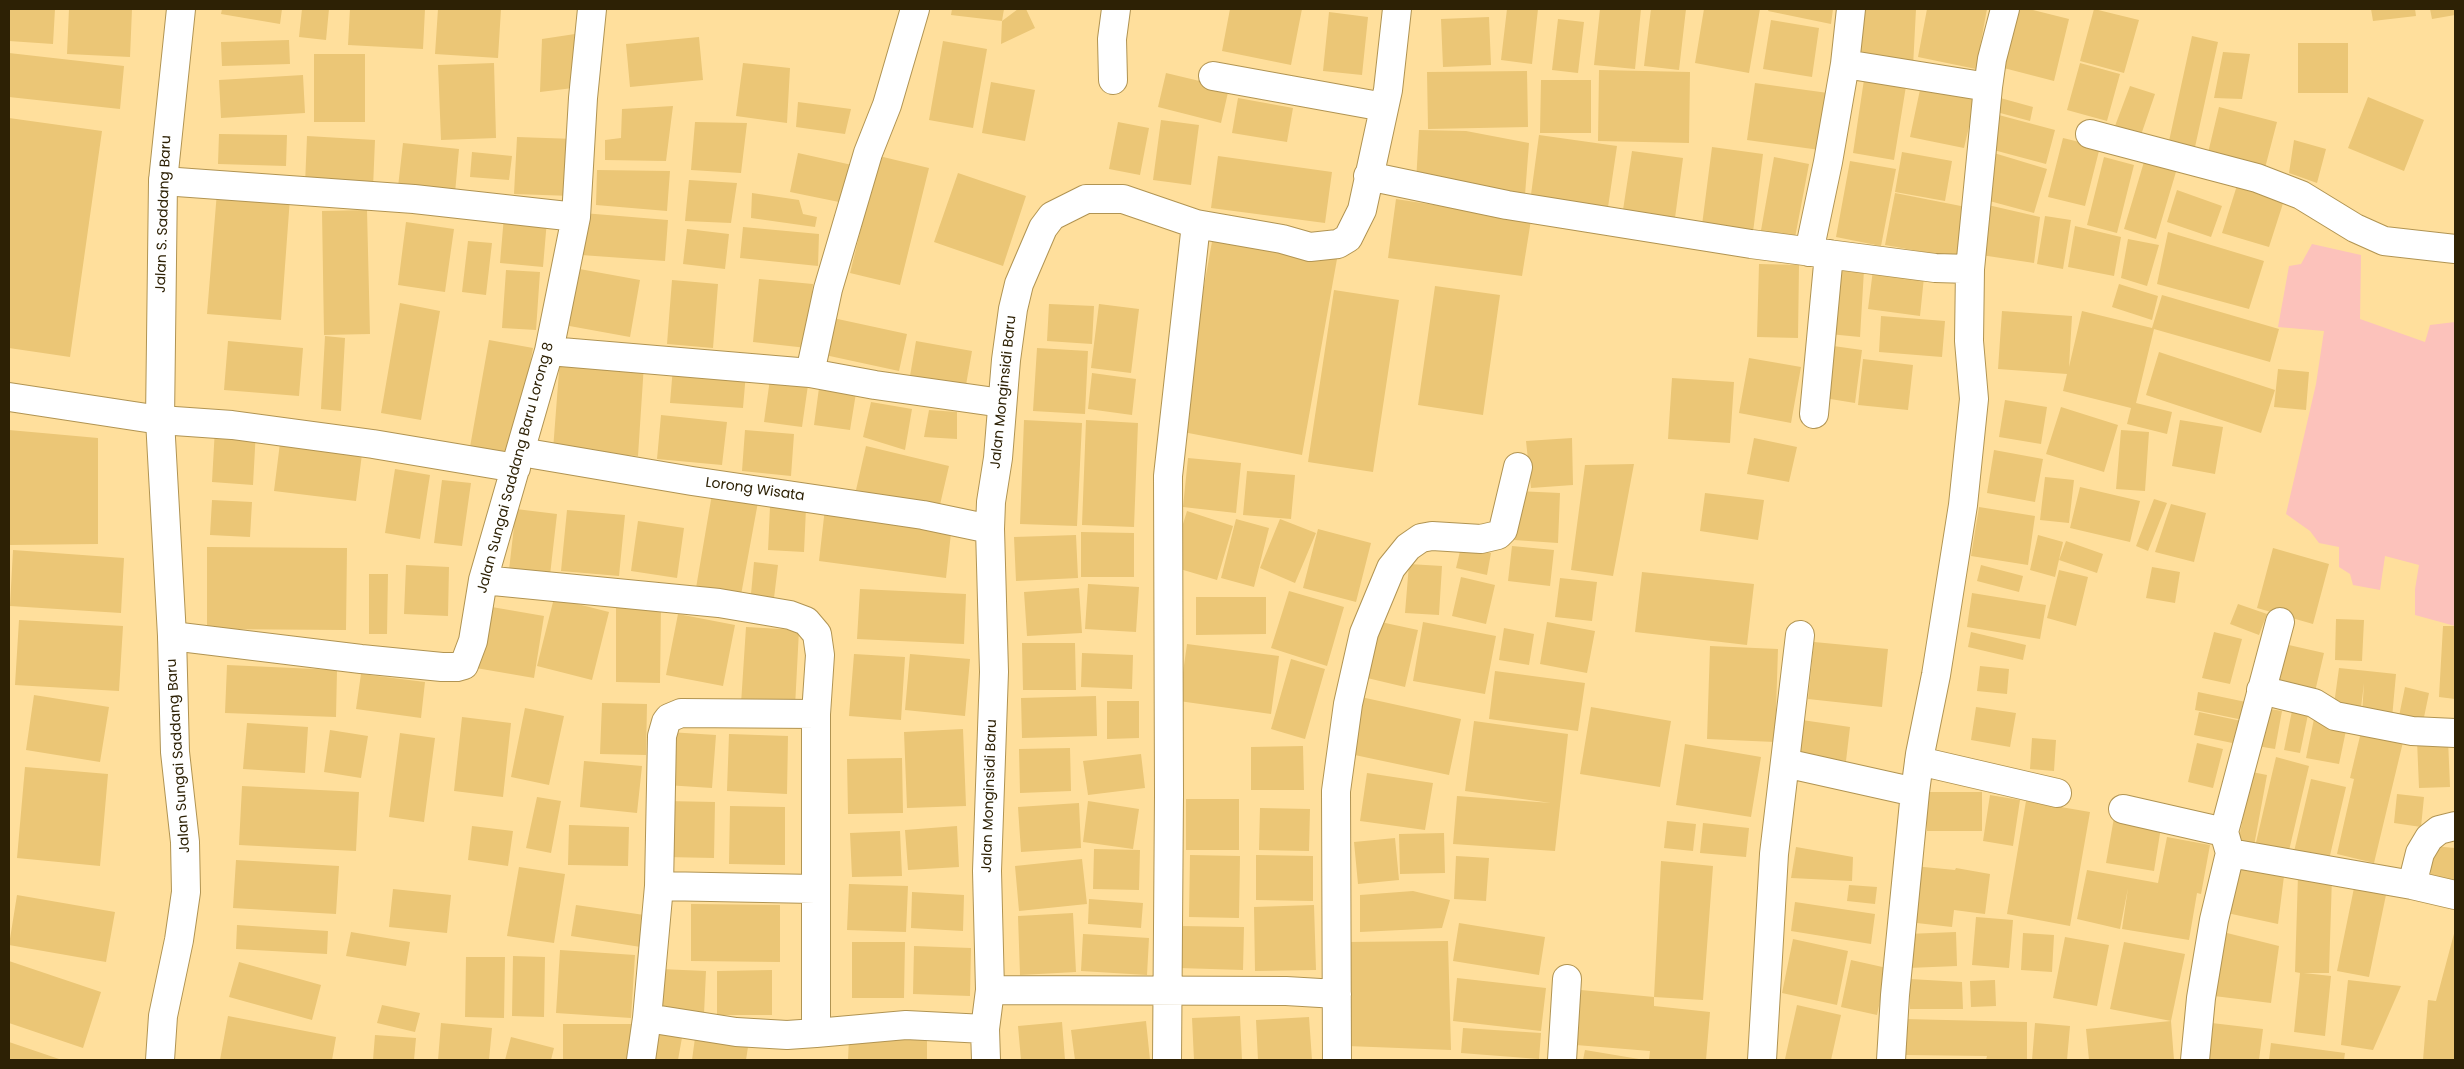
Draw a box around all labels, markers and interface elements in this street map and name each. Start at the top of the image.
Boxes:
street label: Jalan S. Saddang Baru [153,135,175,293]
street label: Jalan Monginsidi Baru [988,315,1020,469]
street label: Jalan Sungai Saddang Baru Lorong 8 [474,341,558,595]
street label: Lorong Wisata [704,475,806,505]
street label: Jalan Sungai Saddang Baru [164,658,194,854]
street label: Jalan Monginsidi Baru [979,719,1001,873]

